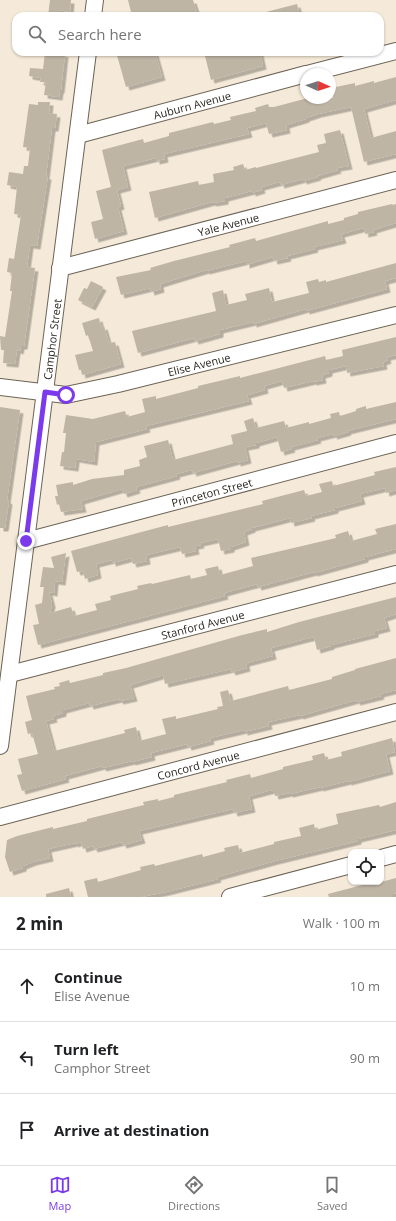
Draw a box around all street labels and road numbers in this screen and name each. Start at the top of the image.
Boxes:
street label: Auburn Avenue [152,87,232,122]
street label: Yale Avenue [196,209,260,239]
street label: Camphor Street [39,298,64,381]
street label: Elise Avenue [166,349,232,379]
street label: Princeton Street [170,474,254,510]
street label: Stanford Avenue [159,606,246,642]
street label: Concord Avenue [155,746,241,783]

